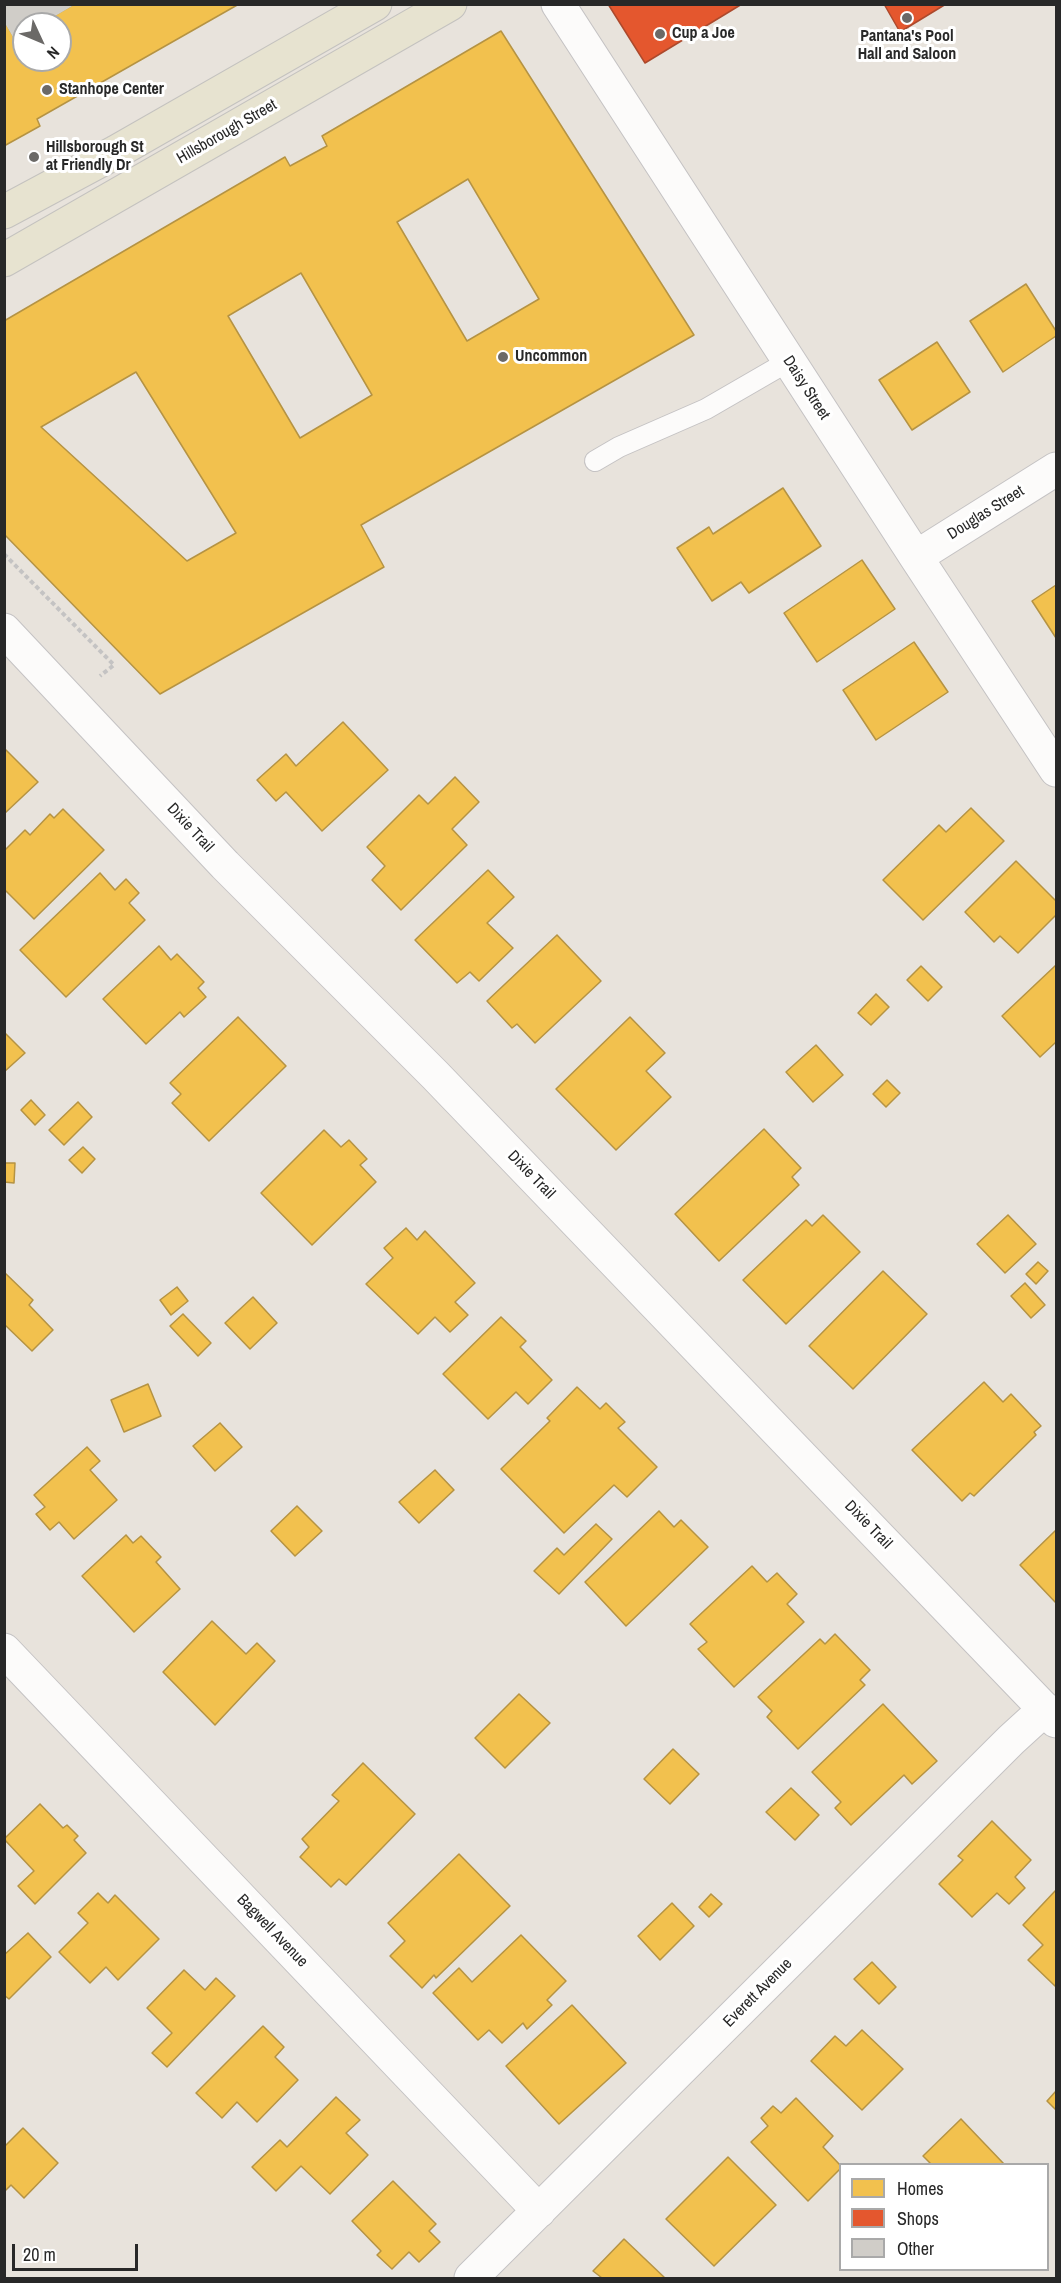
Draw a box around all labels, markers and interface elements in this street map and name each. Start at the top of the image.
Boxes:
marker: Pantana's Pool Hall and Saloon [900,11,914,25]
north arrow [12,12,72,72]
place label: Cup a Joe [672,24,735,44]
marker: Cup a Joe [653,27,667,41]
place label: Pantana's Pool Hall and Saloon [858,27,956,65]
text: N [42,42,65,64]
place label: Stanhope Center [59,80,164,100]
marker: Stanhope Center [40,83,54,97]
street label: Hillsborough Street [174,96,280,168]
place label: Hillsborough St at Friendly Dr [46,138,144,176]
marker: Hillsborough St at Friendly Dr [27,150,41,164]
place label: Uncommon [515,347,587,367]
marker: Uncommon [496,350,510,364]
street label: Daisy Street [778,352,834,424]
street label: Douglas Street [944,482,1028,544]
street label: Dixie Trail [163,800,217,856]
street label: Dixie Trail [503,1147,559,1203]
street label: Dixie Trail [840,1497,896,1553]
street label: Bagwell Avenue [232,1891,312,1971]
street label: Everett Avenue [720,1955,796,2031]
legend [839,2163,1049,2271]
text: Homes [897,2176,944,2201]
text: Shops [897,2206,939,2231]
scale bar [15,2232,141,2270]
text: Other [897,2236,934,2261]
text: 20 m [23,2242,56,2267]

